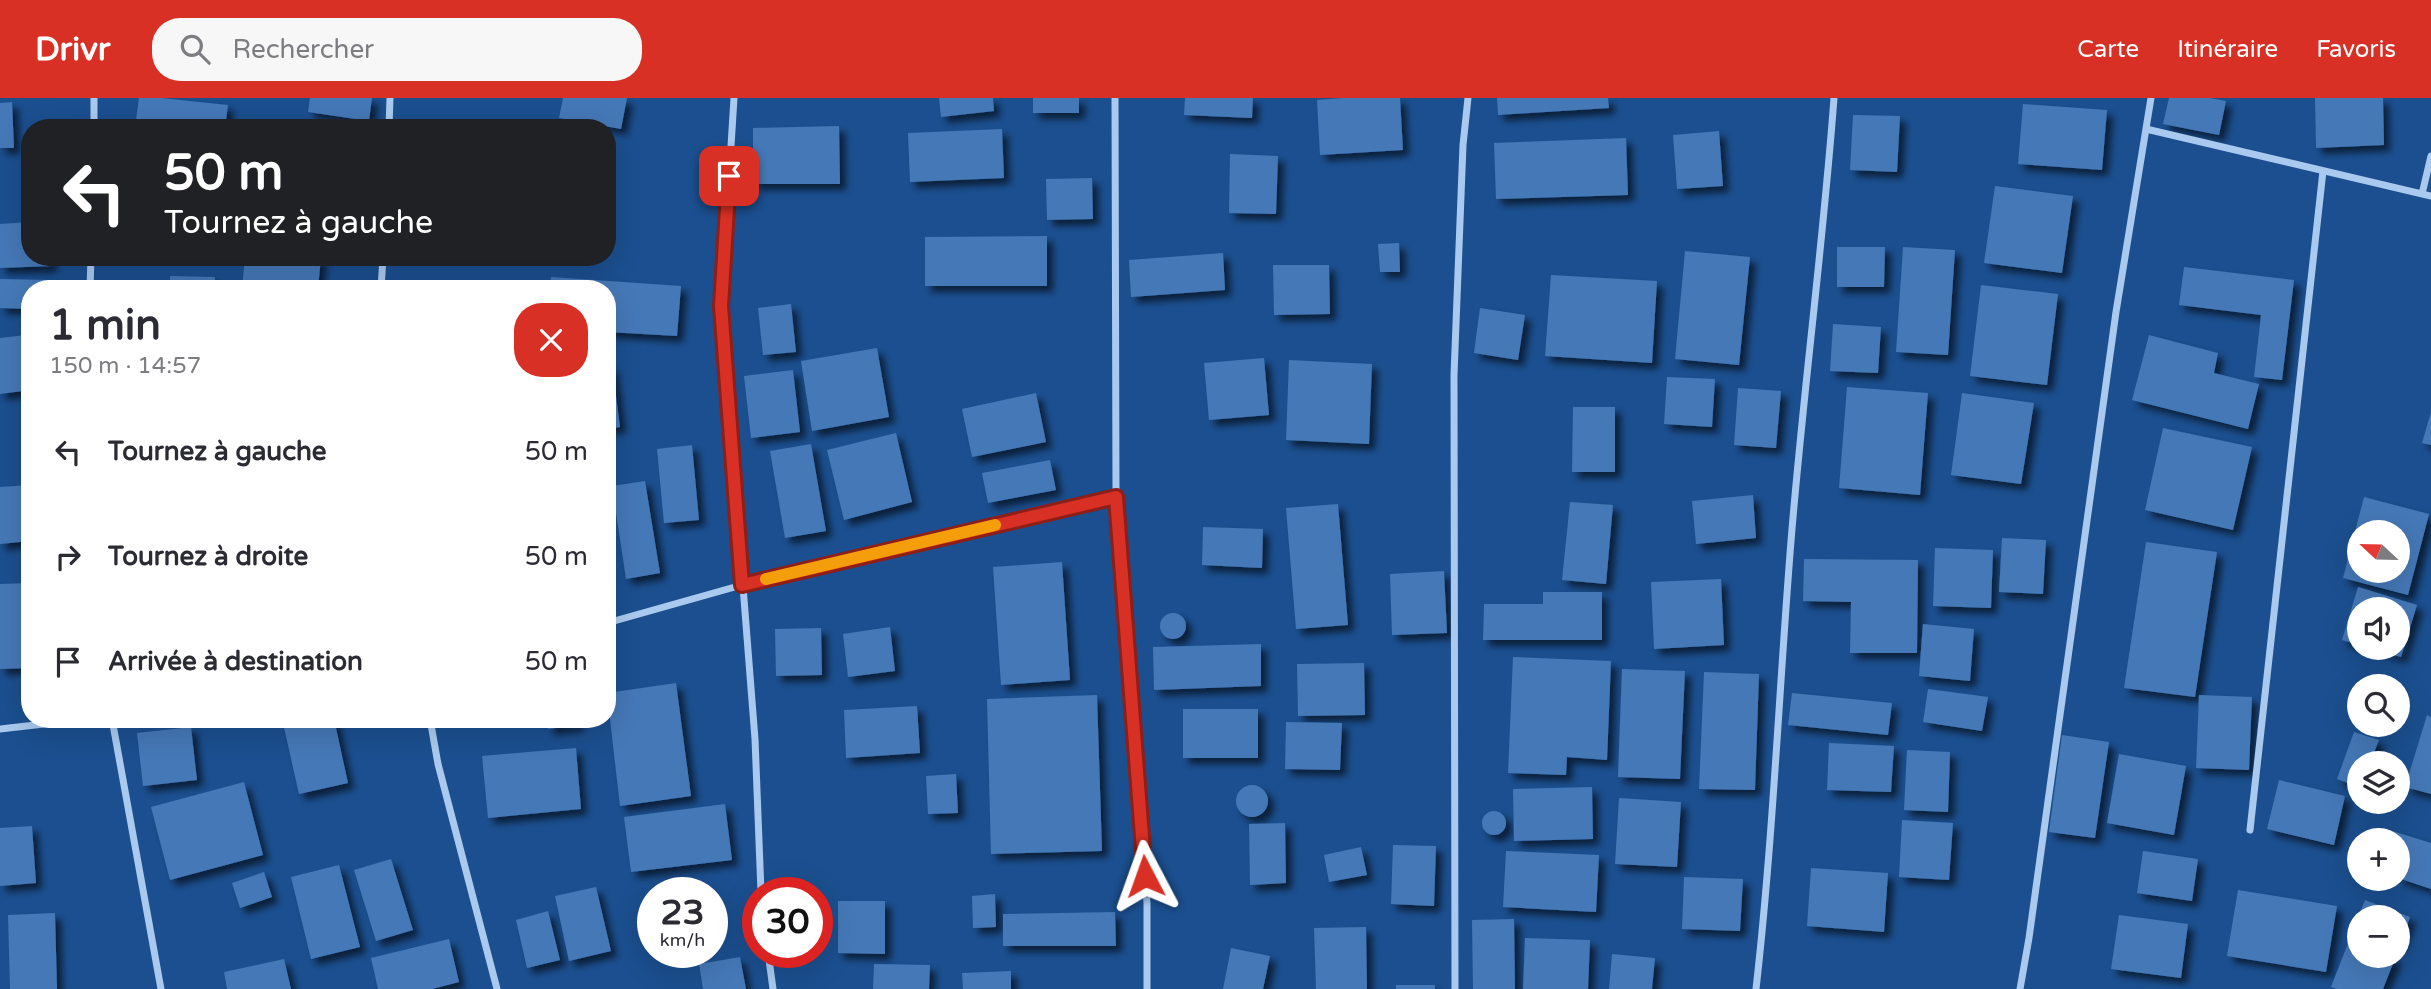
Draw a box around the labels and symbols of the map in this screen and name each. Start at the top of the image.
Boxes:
pin [699,146,759,206]
north arrow [2347,520,2410,583]
position arrow [1108,839,1182,913]
speed limit sign: 30 [742,877,833,968]

